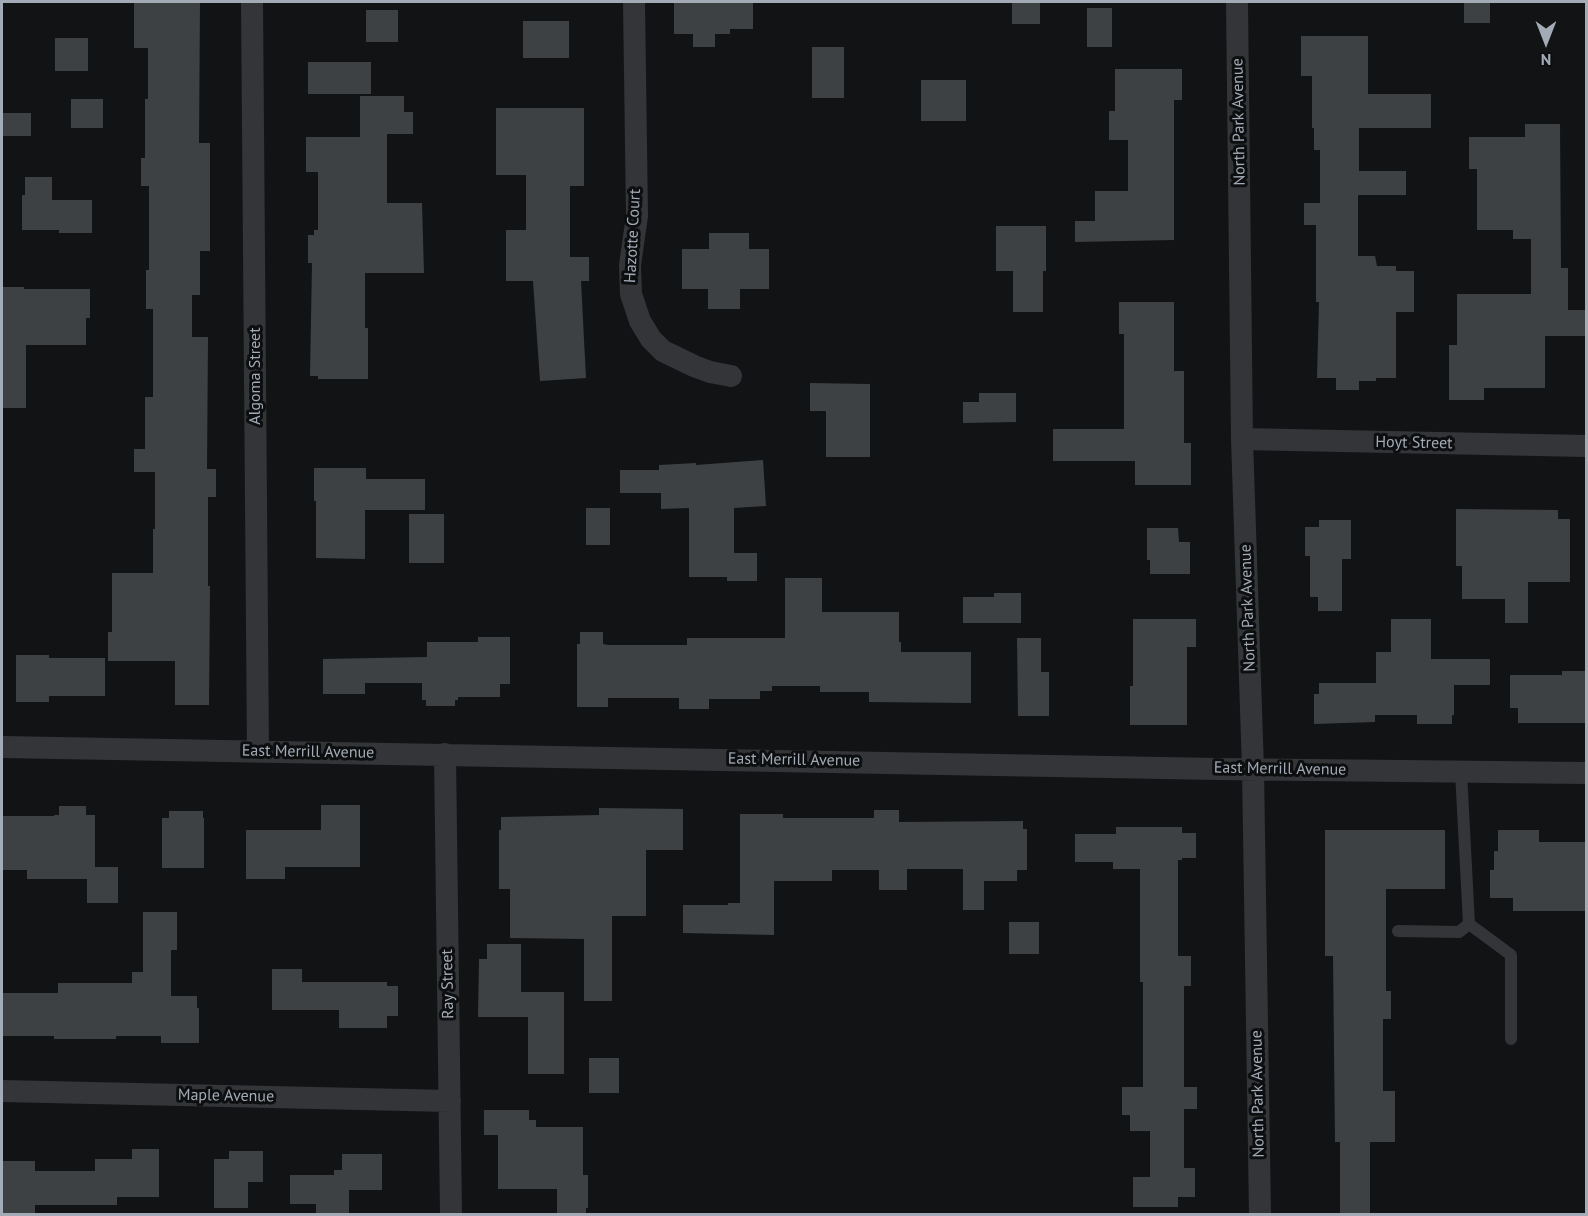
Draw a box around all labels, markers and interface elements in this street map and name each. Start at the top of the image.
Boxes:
north arrow [1516,12,1576,72]
text: N [1541,50,1551,70]
street label: North Park Avenue [1228,58,1250,186]
street label: Hazotte Court [621,188,645,284]
street label: Algoma Street [245,327,265,425]
street label: Hoyt Street [1375,433,1453,453]
street label: North Park Avenue [1236,544,1260,672]
street label: East Merrill Avenue [242,741,374,763]
street label: East Merrill Avenue [728,749,860,771]
street label: East Merrill Avenue [1214,758,1346,780]
street label: Ray Street [438,949,458,1019]
street label: North Park Avenue [1247,1030,1269,1158]
street label: Maple Avenue [178,1086,274,1106]

